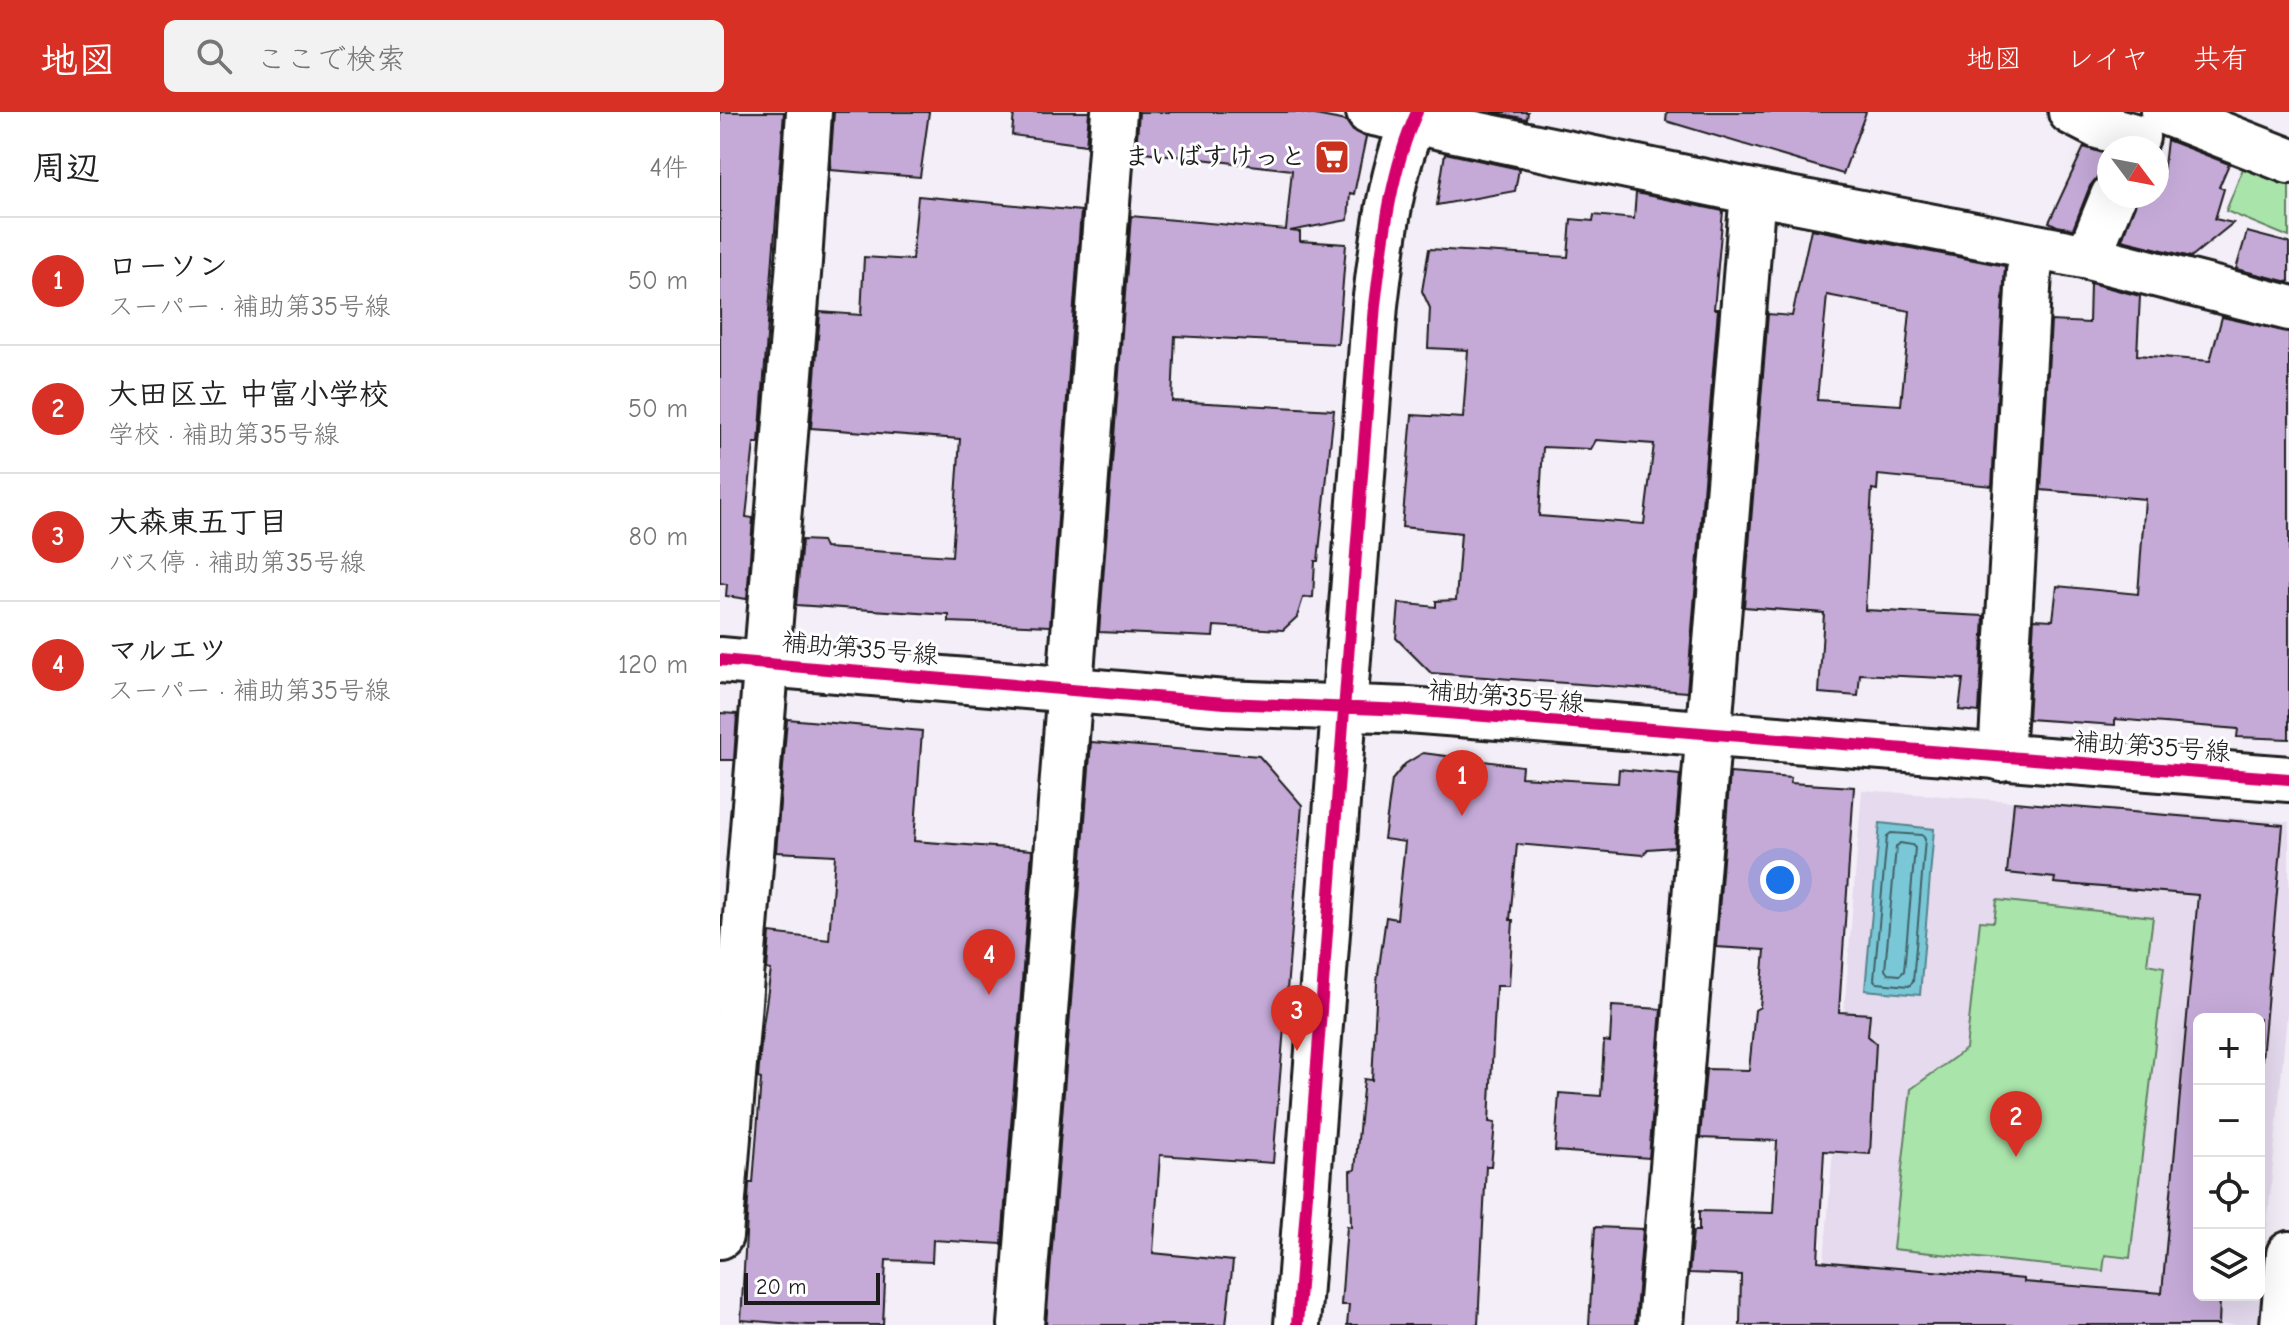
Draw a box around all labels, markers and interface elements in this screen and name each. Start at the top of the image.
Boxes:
search box [164,20,724,92]
icon: search [192,34,236,78]
text: 地図 [40,39,116,83]
text: ここで検索 [256,42,406,77]
text: 地図 [1966,43,2022,75]
text: レイヤ [2066,43,2149,75]
text: 共有 [2193,43,2249,75]
north arrow [2097,136,2169,208]
supermarket icon: まいばすけっと [1313,138,1351,176]
place label: まいばすけっと [1124,142,1306,172]
text: 周辺 [32,148,100,188]
text: 4件 [649,153,688,183]
text: ローソン [108,249,228,284]
text: 1 [53,266,63,296]
text: 50 m [628,266,688,296]
text: スーパー · 補助第35号線 [108,292,390,322]
text: 大田区立 中富小学校 [108,377,389,412]
text: 2 [52,394,64,424]
text: 50 m [628,394,688,424]
text: 学校 · 補助第35号線 [108,420,339,450]
text: 大森東五丁目 [108,505,288,540]
text: 3 [52,522,64,552]
text: 80 m [629,522,688,552]
text: バス停 · 補助第35号線 [108,548,365,578]
street label: 補助第35号線 [780,627,940,671]
text: マルエツ [108,633,227,668]
text: 4 [52,650,64,680]
text: 120 m [618,650,688,680]
street label: 補助第35号線 [1426,675,1586,719]
text: スーパー · 補助第35号線 [108,676,390,706]
street label: 補助第35号線 [2073,727,2231,767]
pin: 1 [1436,750,1488,816]
your location [1760,860,1800,900]
pin: 4 [963,929,1015,995]
pin: 3 [1271,985,1323,1051]
map controls [2193,1013,2265,1301]
button: + [2193,1013,2265,1085]
button: − [2193,1085,2265,1157]
pin: 2 [1990,1091,2042,1157]
button: locate [2193,1157,2265,1229]
button: layers [2193,1229,2265,1301]
scale bar [744,1269,880,1305]
text: 20 m [756,1274,806,1300]

